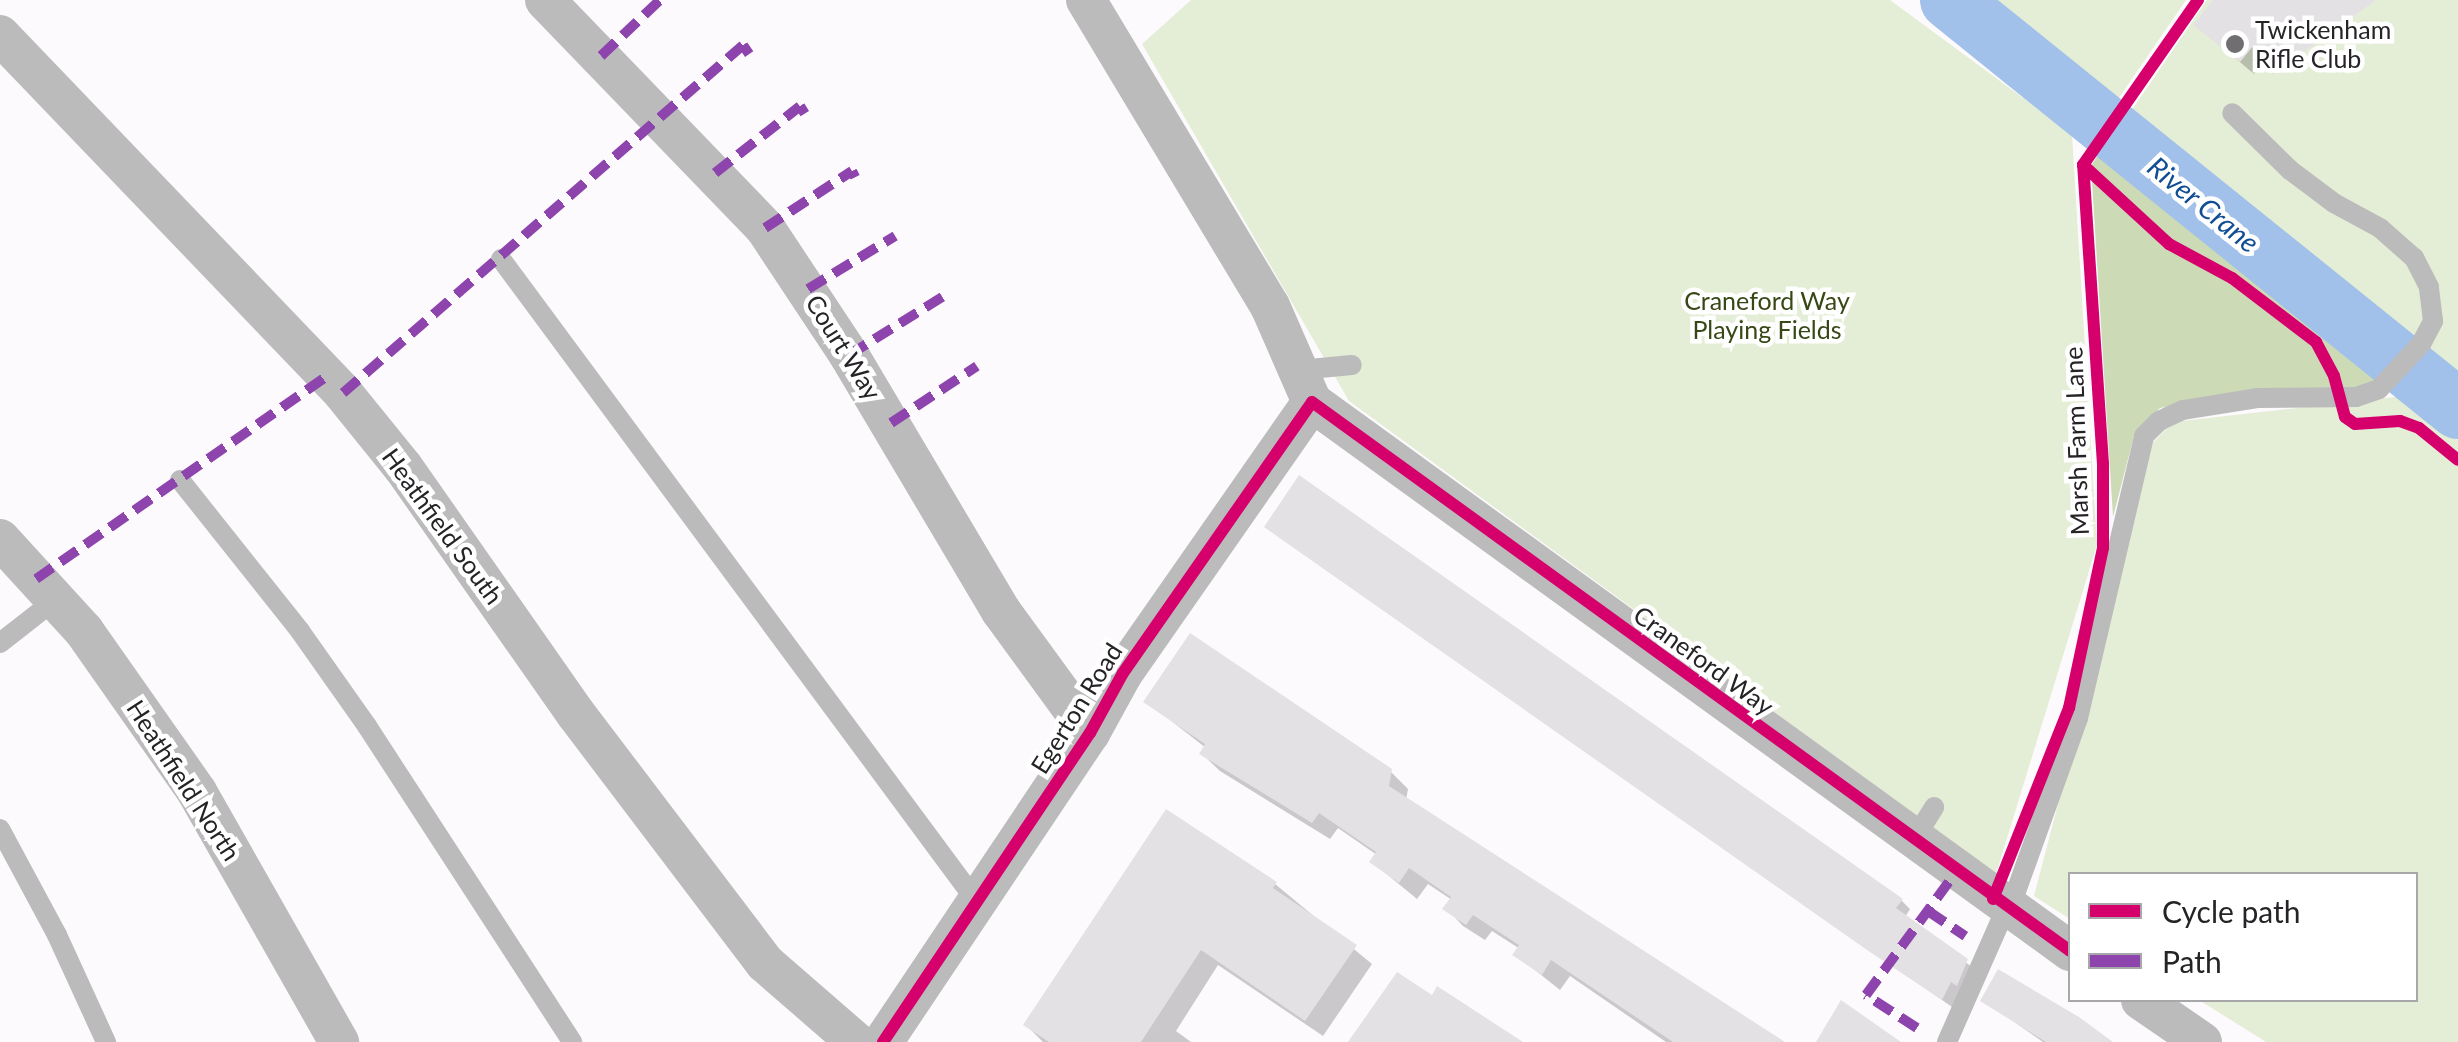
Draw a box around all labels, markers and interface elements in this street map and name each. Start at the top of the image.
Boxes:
place label: Twickenham Rifle Club [2255,15,2391,74]
marker: Twickenham Rifle Club [2224,33,2246,55]
water label: River Crane [2141,149,2267,259]
park label: Craneford Way Playing Fields [1684,286,1850,345]
street label: Court Way [800,289,888,405]
street label: Marsh Farm Lane [2058,346,2094,536]
street label: Heathfield South [376,442,510,610]
street label: Craneford Way [1628,599,1780,721]
street label: Egerton Road [1024,637,1128,779]
street label: Heathfield North [121,694,247,866]
legend [2068,872,2418,1002]
text: Cycle path [2162,893,2301,929]
text: Path [2162,943,2222,979]

